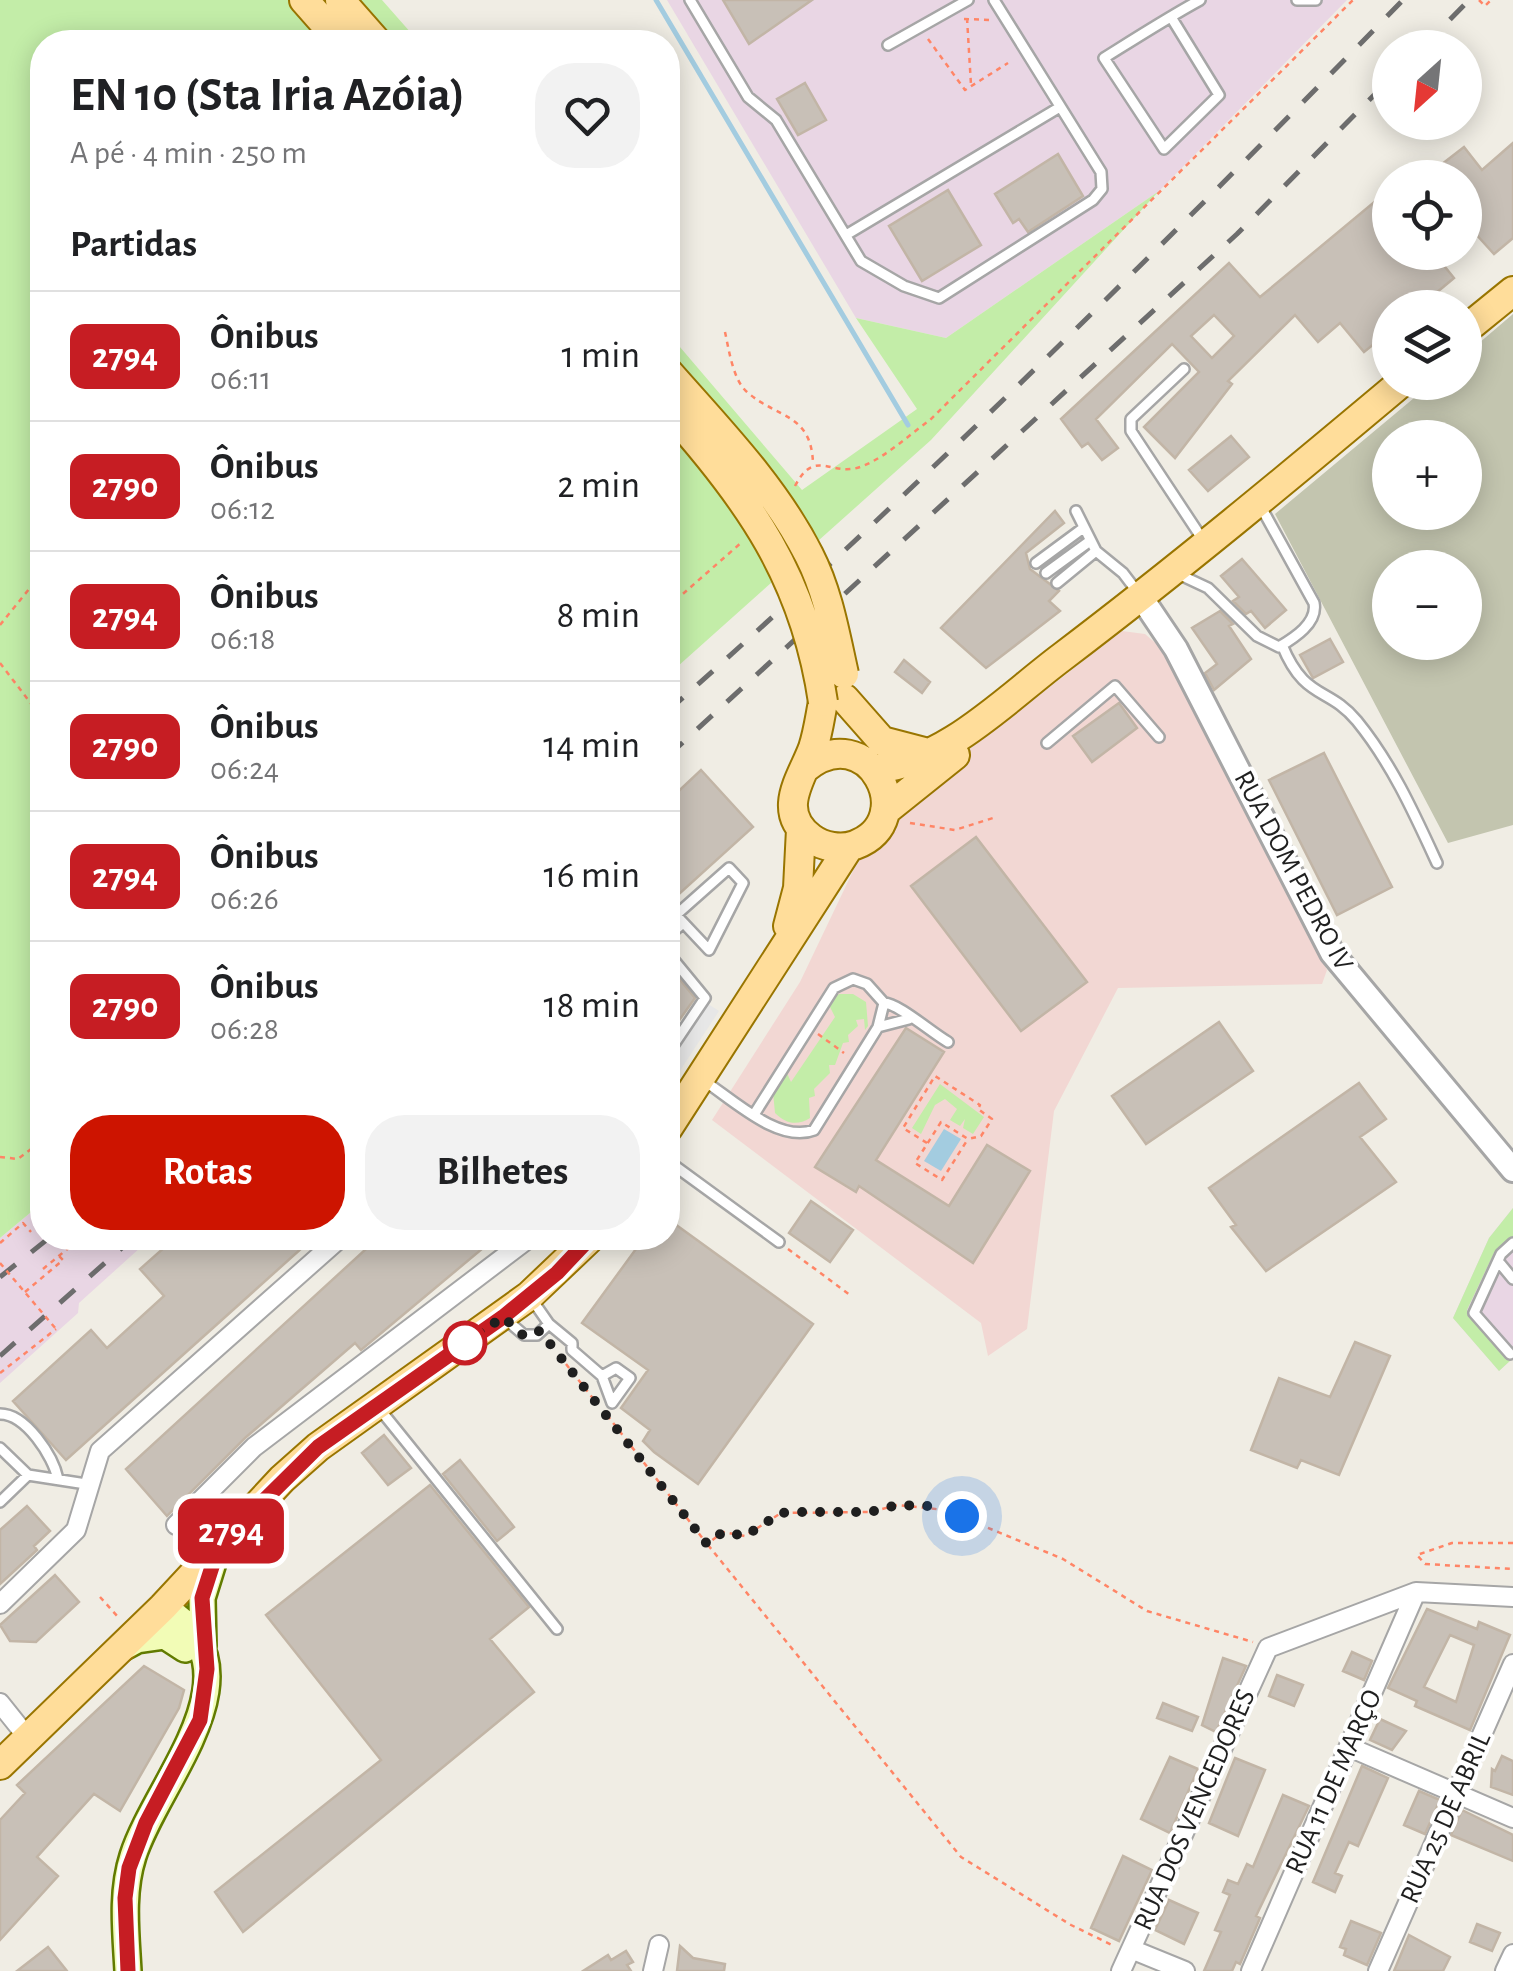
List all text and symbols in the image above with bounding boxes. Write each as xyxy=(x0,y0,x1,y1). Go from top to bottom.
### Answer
north arrow xyxy=(1372,30,1482,140)
map controls xyxy=(1372,30,1482,660)
button: heart xyxy=(535,63,640,168)
text: EN 10 (Sta Iria Azóia) xyxy=(70,72,465,120)
text: A pé · 4 min · 250 m xyxy=(70,137,307,169)
button: locate xyxy=(1372,160,1482,270)
text: Partidas xyxy=(70,226,197,264)
button: layers xyxy=(1372,290,1482,400)
text: Ônibus xyxy=(210,318,319,356)
text: 1 min xyxy=(561,337,640,375)
text: 2794 xyxy=(92,339,158,374)
text: 06:11 xyxy=(210,363,271,395)
button: + xyxy=(1372,420,1482,530)
text: Ônibus xyxy=(210,448,319,486)
text: 2 min xyxy=(557,467,640,505)
text: 2790 xyxy=(92,469,158,504)
text: 06:12 xyxy=(210,493,275,525)
button: − xyxy=(1372,550,1482,660)
text: Ônibus xyxy=(210,578,319,616)
text: 8 min xyxy=(557,597,640,635)
text: 2794 xyxy=(92,599,158,634)
text: 06:18 xyxy=(210,623,275,655)
text: Ônibus xyxy=(210,708,319,746)
text: 14 min xyxy=(543,727,640,765)
text: 2790 xyxy=(92,729,158,764)
text: 06:24 xyxy=(210,753,279,785)
street label: RUA DOM PEDRO IV xyxy=(1229,766,1358,976)
text: Ônibus xyxy=(210,838,319,876)
text: 16 min xyxy=(544,857,640,895)
text: 2794 xyxy=(92,859,158,894)
text: 06:26 xyxy=(210,883,279,915)
text: Ônibus xyxy=(210,968,319,1006)
text: 18 min xyxy=(543,987,640,1025)
text: 2790 xyxy=(92,989,158,1024)
text: 06:28 xyxy=(210,1013,279,1045)
button: Rotas xyxy=(70,1115,345,1230)
button: Bilhetes xyxy=(365,1115,640,1230)
unlabelled marker xyxy=(444,1322,486,1364)
your location xyxy=(937,1491,987,1541)
line badge: 2794 xyxy=(161,1498,301,1564)
text: 2794 xyxy=(198,1514,264,1549)
street label: RUA DOS VENCEDORES xyxy=(1129,1685,1261,1935)
street label: RUA 11 DE MARÇO xyxy=(1281,1686,1387,1878)
street label: RUA 25 DE ABRIL xyxy=(1396,1728,1496,1908)

